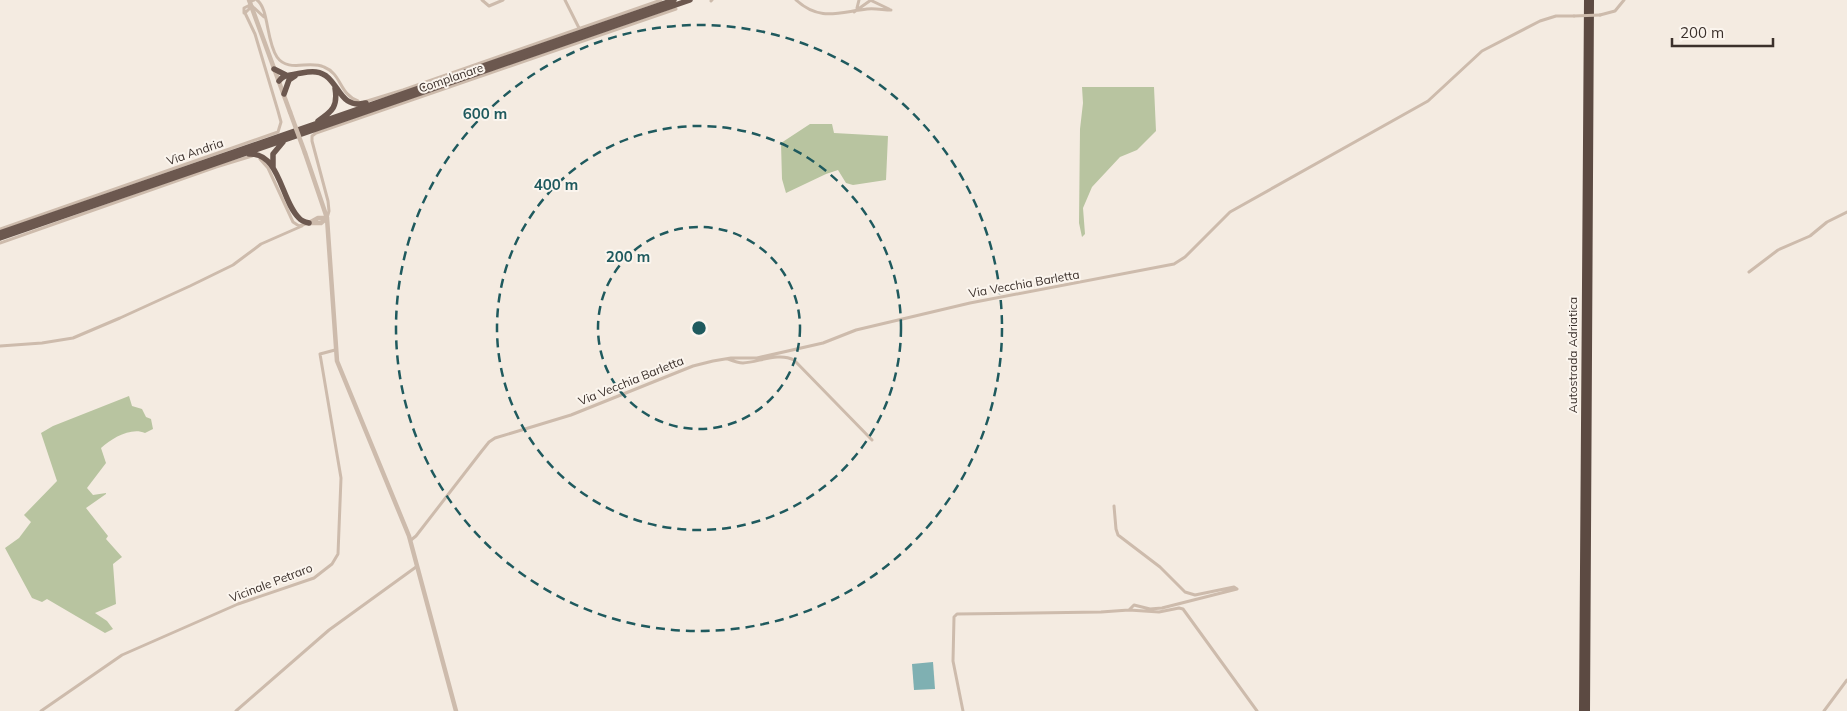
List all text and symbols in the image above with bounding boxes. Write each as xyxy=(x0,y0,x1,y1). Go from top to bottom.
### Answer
scale bar xyxy=(1672,15,1773,47)
text: 200 m xyxy=(1680,23,1724,42)
street label: Complanare xyxy=(416,59,485,96)
text: 600 m xyxy=(463,104,507,123)
street label: Via Andria xyxy=(164,135,225,168)
text: 400 m xyxy=(534,175,578,194)
text: 200 m xyxy=(606,247,650,266)
street label: Via Vecchia Barletta xyxy=(967,266,1081,301)
street label: Autostrada Adriatica xyxy=(1565,297,1580,413)
centre of rings xyxy=(690,319,708,337)
street label: Via Vecchia Barletta xyxy=(576,353,686,409)
street label: Vicinale Petraro xyxy=(227,560,315,605)

